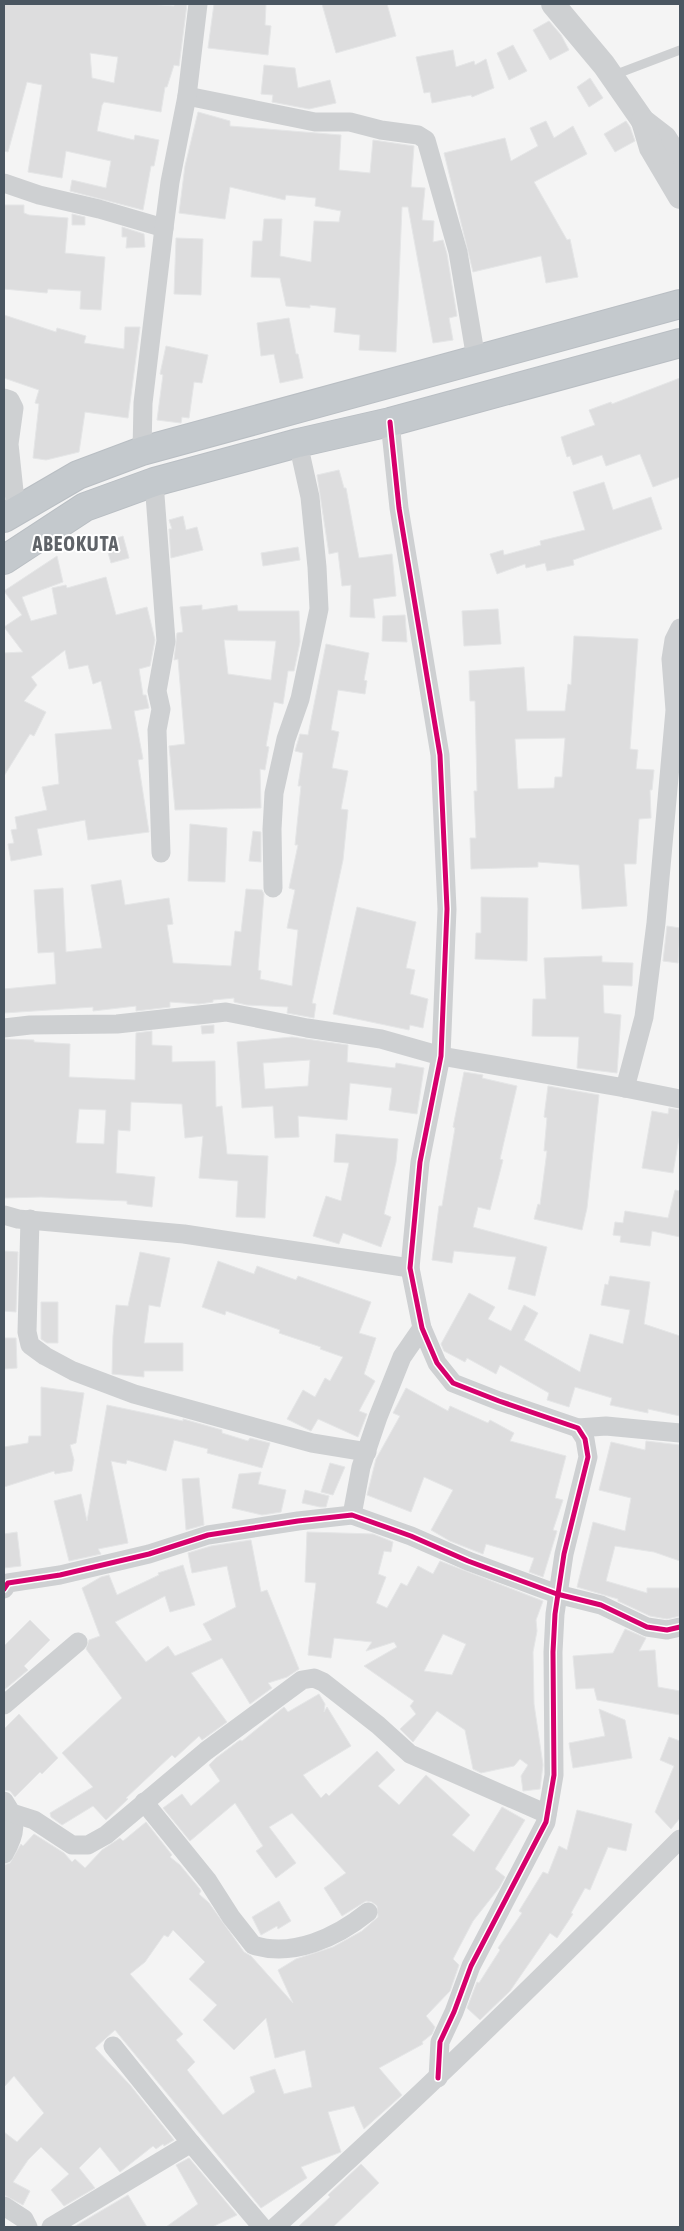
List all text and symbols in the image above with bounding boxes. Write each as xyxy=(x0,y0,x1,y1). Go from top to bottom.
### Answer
district label: ABEOKUTA xyxy=(32,532,119,555)

